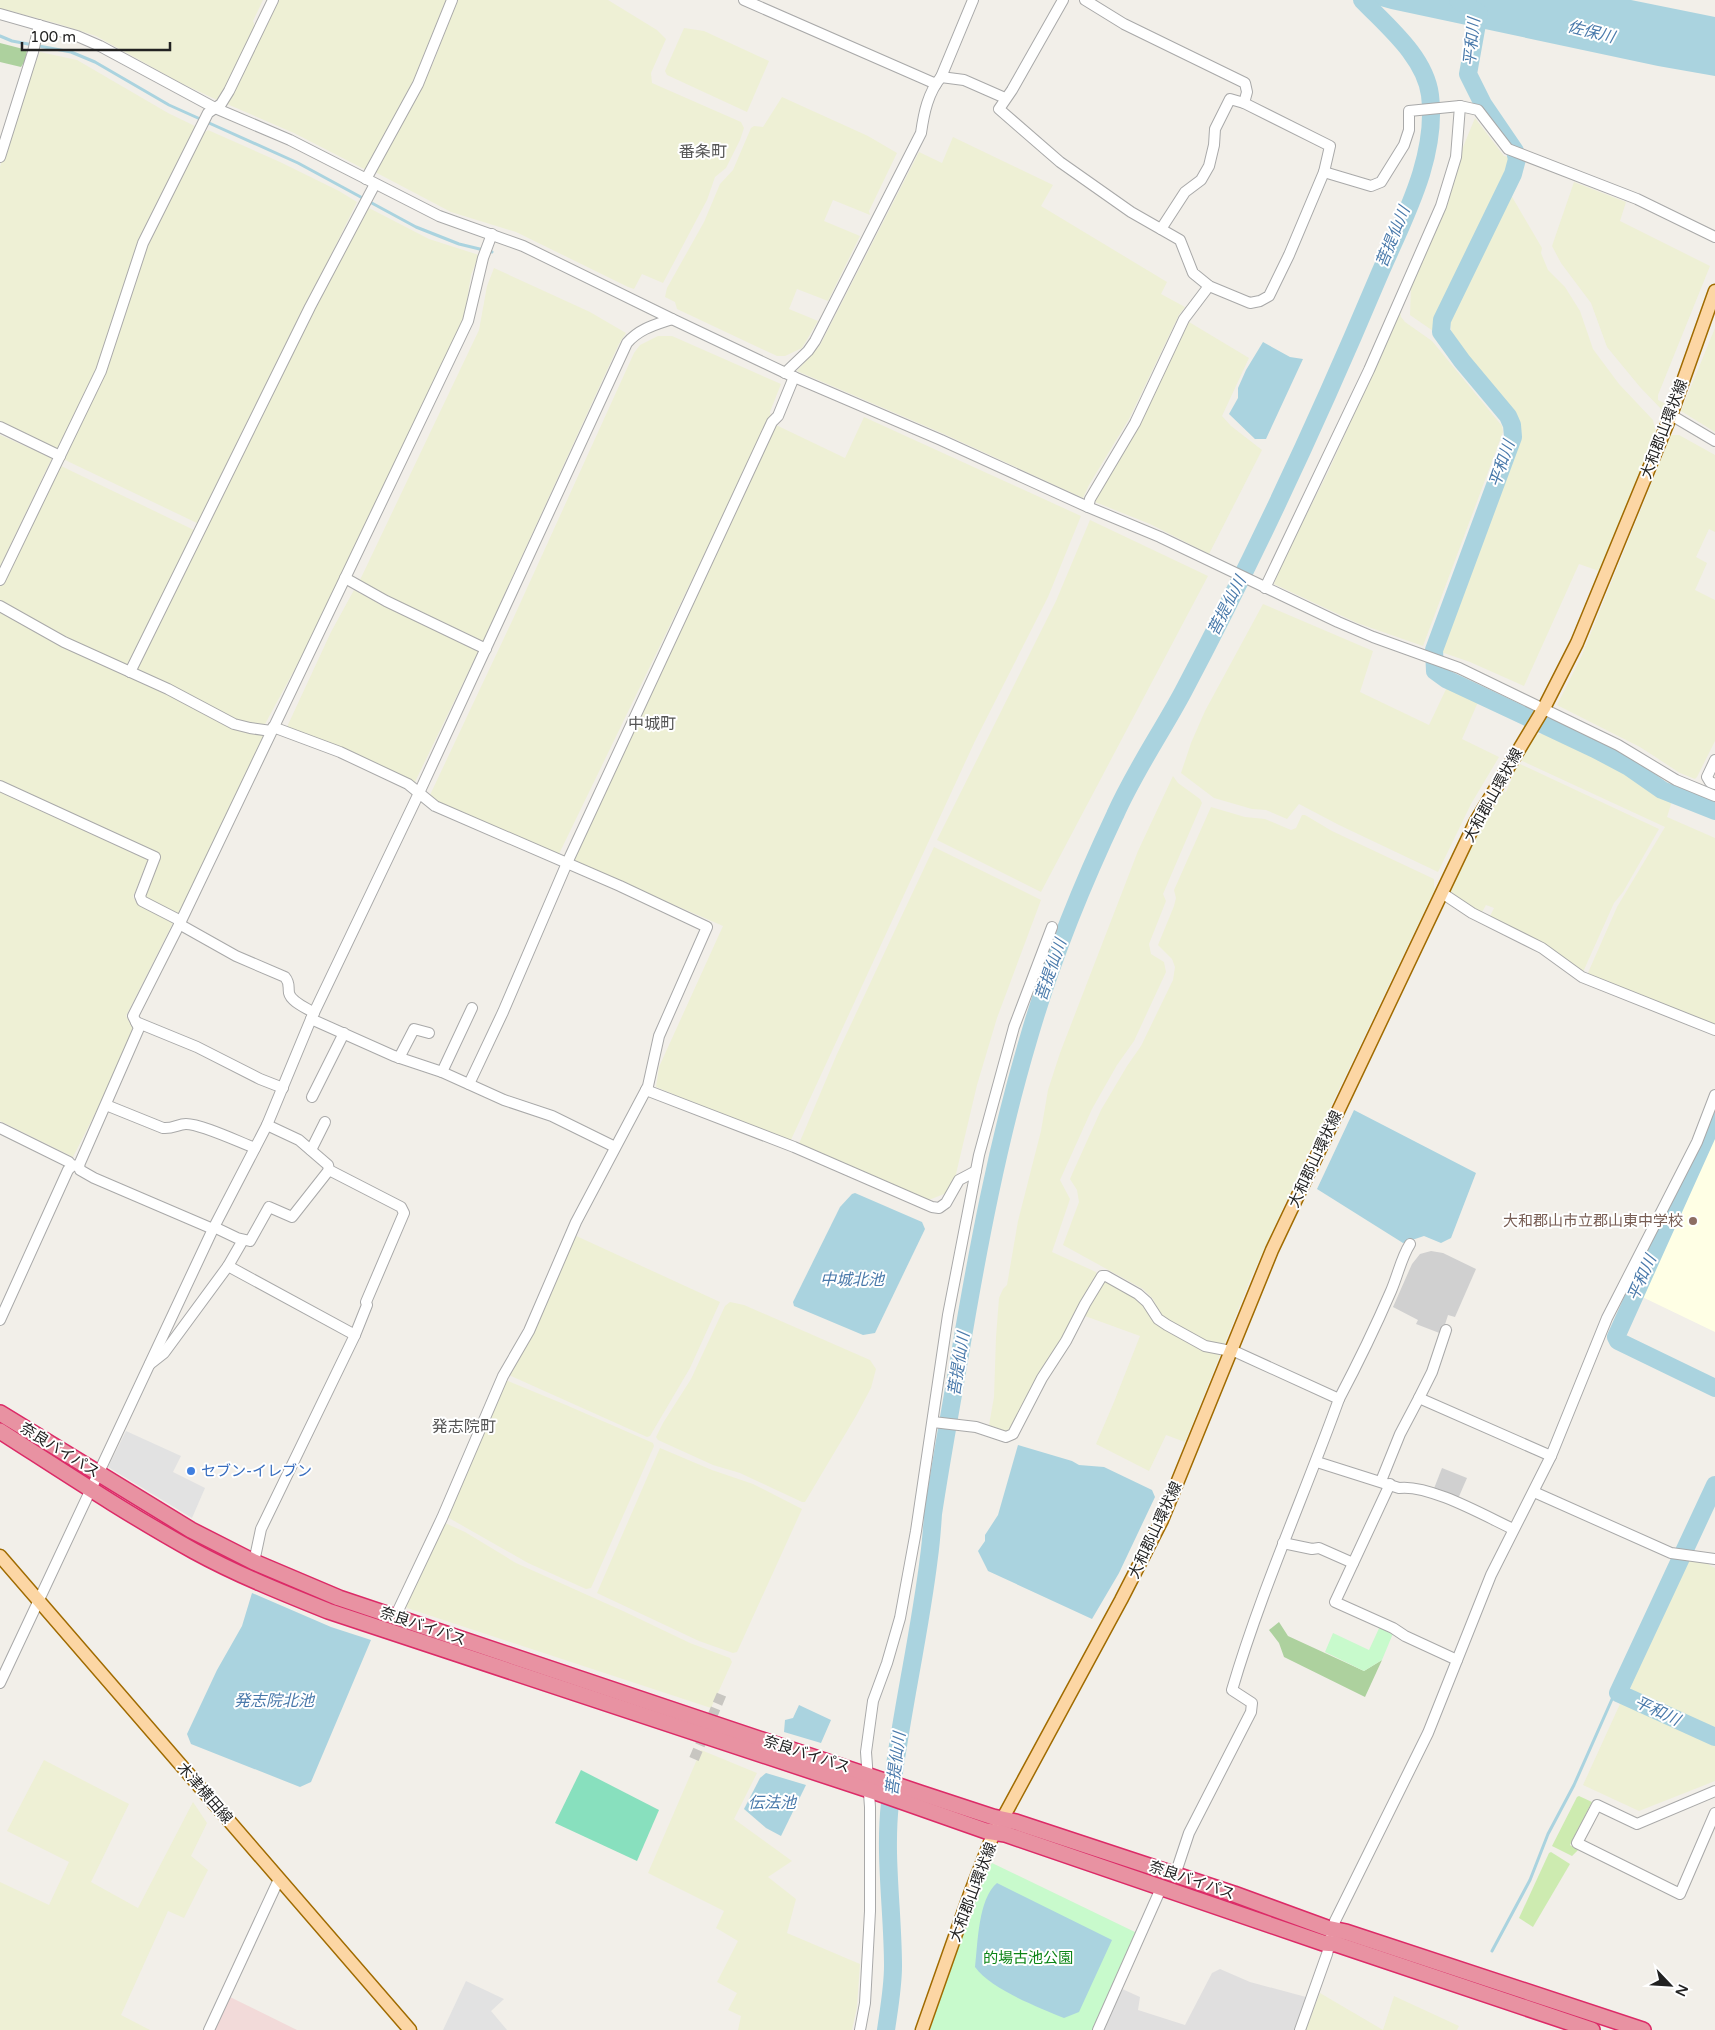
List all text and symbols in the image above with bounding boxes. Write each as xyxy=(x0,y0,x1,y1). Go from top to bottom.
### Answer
water label: 平和川 xyxy=(1460,15,1485,67)
water label: 佐保川 xyxy=(1565,16,1619,48)
scale bar xyxy=(22,20,170,52)
text: 100 m xyxy=(30,28,76,46)
district label: 番条町 xyxy=(679,142,727,162)
water label: 菩提仙川 xyxy=(1372,202,1415,270)
street label: 大和郡山環状線 xyxy=(1637,377,1691,481)
water label: 平和川 xyxy=(1485,436,1520,490)
water label: 菩提仙川 xyxy=(1204,571,1251,639)
district label: 中城町 xyxy=(628,714,676,734)
street label: 大和郡山環状線 xyxy=(1460,745,1526,845)
water label: 菩提仙川 xyxy=(1031,935,1072,1004)
street label: 大和郡山環状線 xyxy=(1285,1108,1345,1210)
place label: 大和郡山市立郡山東中学校 xyxy=(1503,1212,1683,1230)
marker: 大和郡山市立郡山東中学校 xyxy=(1687,1215,1699,1227)
water label: 平和川 xyxy=(1623,1250,1662,1304)
water label: 中城北池 xyxy=(820,1270,886,1290)
water label: 菩提仙川 xyxy=(944,1329,974,1397)
district label: 発志院町 xyxy=(432,1417,496,1437)
street label: 奈良バイパス xyxy=(17,1419,103,1481)
place label: セブン-イレブン xyxy=(201,1462,312,1480)
marker: セブン-イレブン xyxy=(185,1465,197,1477)
street label: 大和郡山環状線 xyxy=(1125,1479,1185,1581)
street label: 奈良バイパス xyxy=(378,1603,468,1649)
water label: 発志院北池 xyxy=(234,1691,316,1711)
water label: 平和川 xyxy=(1631,1692,1685,1731)
water label: 菩提仙川 xyxy=(882,1729,910,1797)
street label: 奈良バイパス xyxy=(762,1732,852,1776)
street label: 木津横田線 xyxy=(174,1759,236,1827)
water label: 伝法池 xyxy=(748,1793,798,1813)
street label: 大和郡山環状線 xyxy=(946,1840,1000,1944)
street label: 奈良バイパス xyxy=(1147,1857,1237,1903)
park label: 的場古池公園 xyxy=(983,1949,1073,1967)
north arrow xyxy=(1645,1960,1695,2010)
text: N xyxy=(1671,1982,1691,1999)

